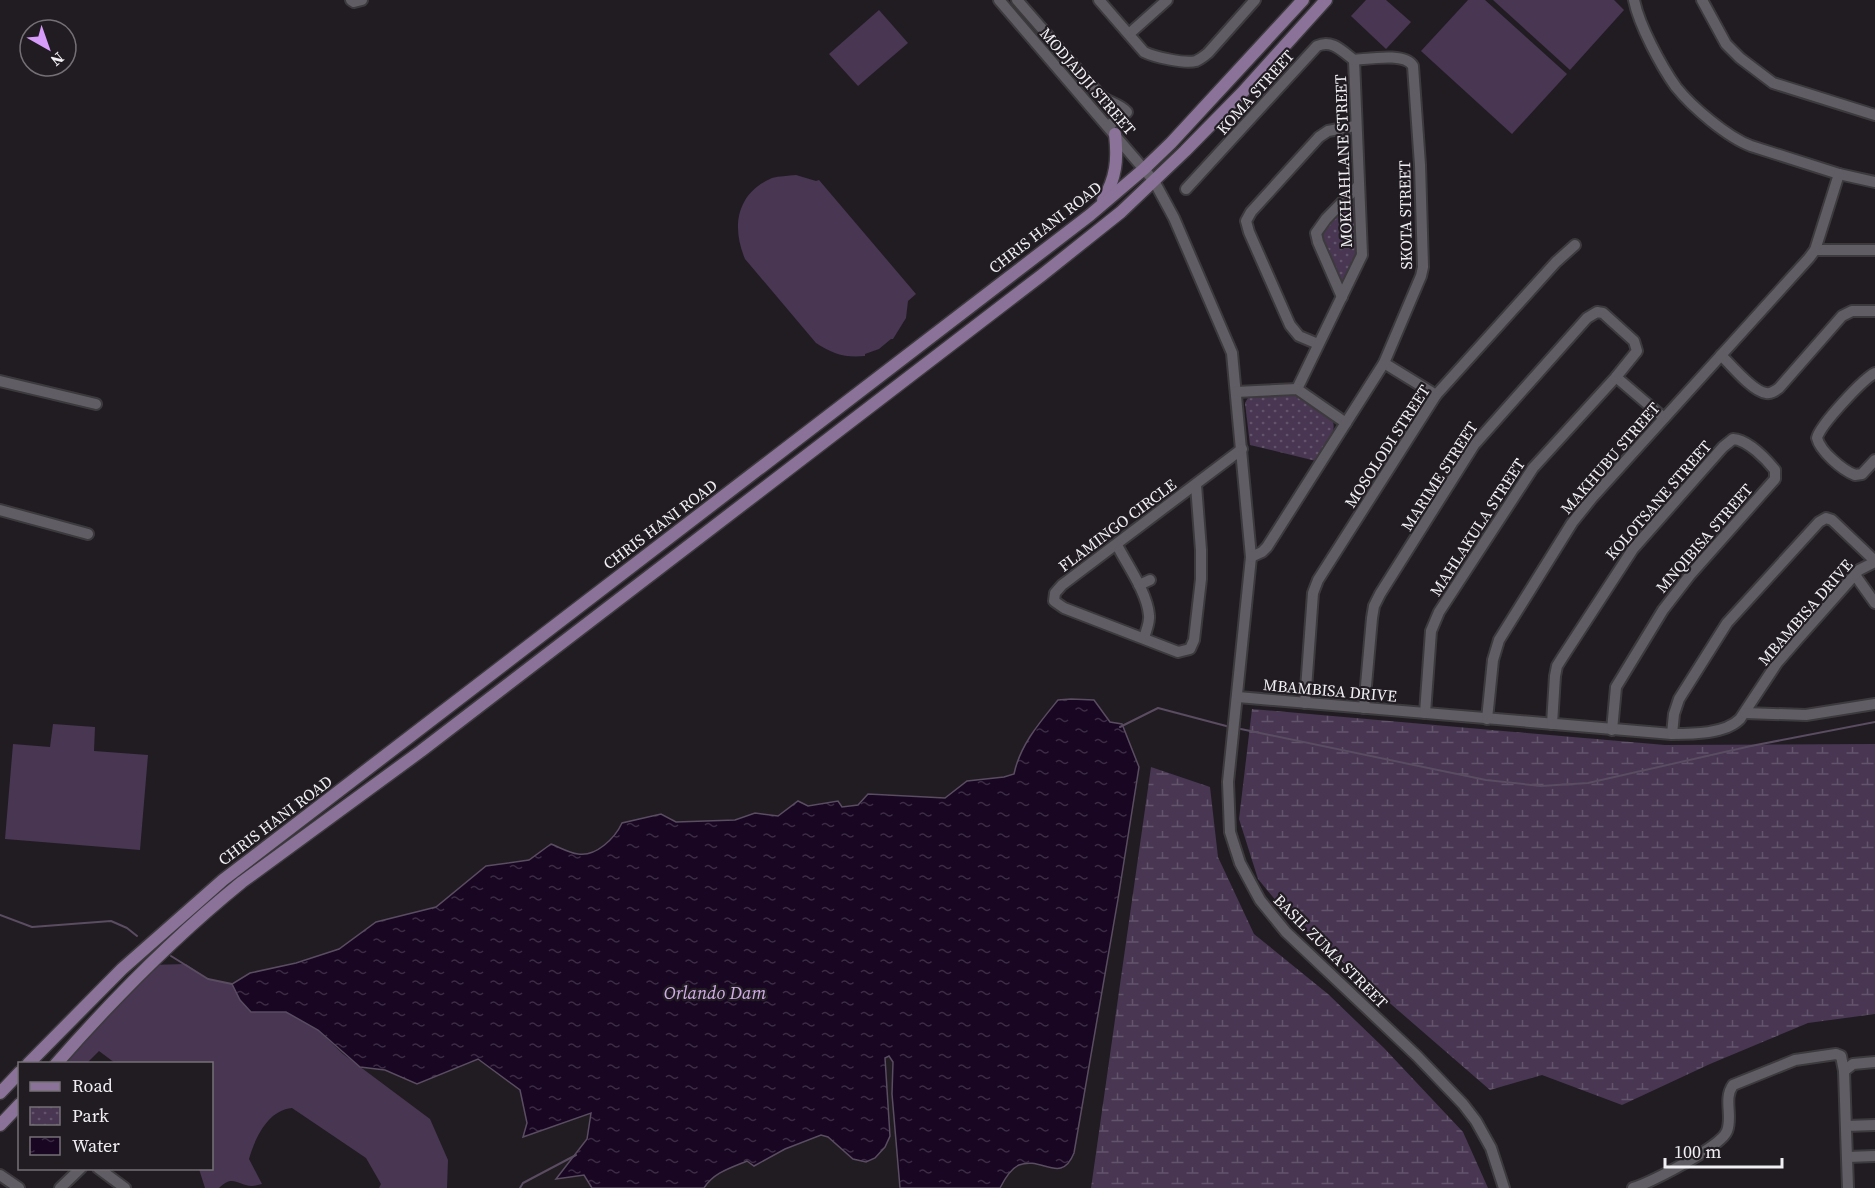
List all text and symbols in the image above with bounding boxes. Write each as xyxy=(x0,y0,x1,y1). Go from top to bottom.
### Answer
north arrow xyxy=(18,18,78,78)
street label: MODJADJI STREET xyxy=(1035,23,1141,140)
street label: KOMA STREET xyxy=(1211,45,1299,139)
text: N xyxy=(46,47,69,72)
street label: MOKHAHLANE STREET xyxy=(1329,74,1357,248)
street label: SKOTA STREET xyxy=(1393,160,1417,270)
street label: CHRIS HANI ROAD xyxy=(984,176,1106,278)
street label: MOSOLODI STREET xyxy=(1339,380,1435,512)
street label: MAKHUBU STREET xyxy=(1555,397,1665,519)
street label: MARIME STREET xyxy=(1395,417,1483,535)
street label: KOLOTSANE STREET xyxy=(1600,435,1716,564)
street label: MAHLAKULA STREET xyxy=(1424,454,1530,600)
street label: FLAMINGO CIRCLE xyxy=(1054,473,1181,577)
street label: CHRIS HANI ROAD xyxy=(598,474,722,574)
street label: MNQIBISA STREET xyxy=(1651,479,1758,597)
street label: MBAMBISA DRIVE xyxy=(1753,554,1858,670)
street label: MBAMBISA DRIVE xyxy=(1262,673,1398,707)
street label: CHRIS HANI ROAD xyxy=(213,770,337,870)
street label: BASIL ZUMA STREET xyxy=(1269,889,1393,1013)
water label: Orlando Dam xyxy=(664,980,766,1005)
legend xyxy=(18,1062,213,1170)
text: Road xyxy=(72,1073,113,1098)
text: Park xyxy=(72,1103,109,1128)
scale bar xyxy=(1665,1131,1782,1169)
text: Water xyxy=(72,1133,120,1158)
text: 100 m xyxy=(1674,1139,1721,1164)

